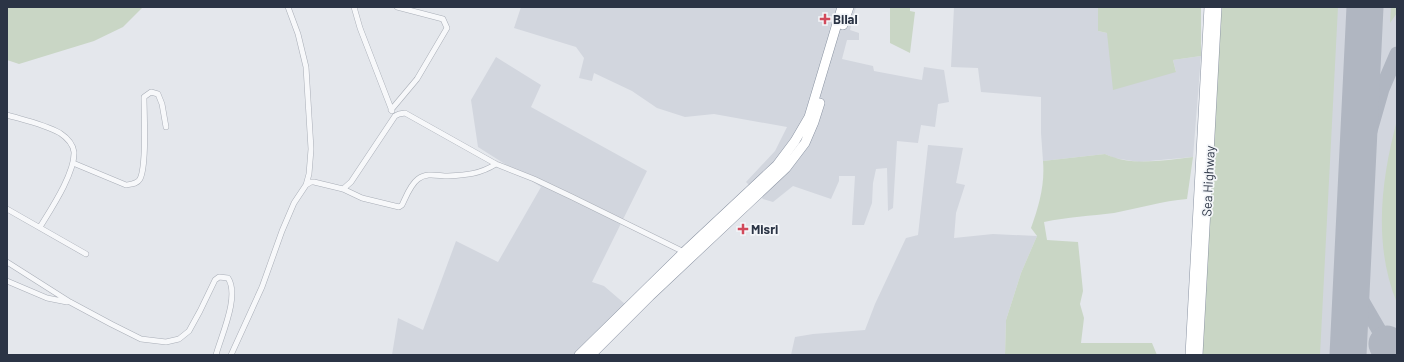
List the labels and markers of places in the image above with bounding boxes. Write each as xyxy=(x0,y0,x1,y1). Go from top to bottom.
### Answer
place label: Bilal xyxy=(833,11,858,27)
marker: Bilal xyxy=(820,14,830,24)
place label: Misri xyxy=(751,221,778,237)
marker: Misri xyxy=(738,224,748,234)

